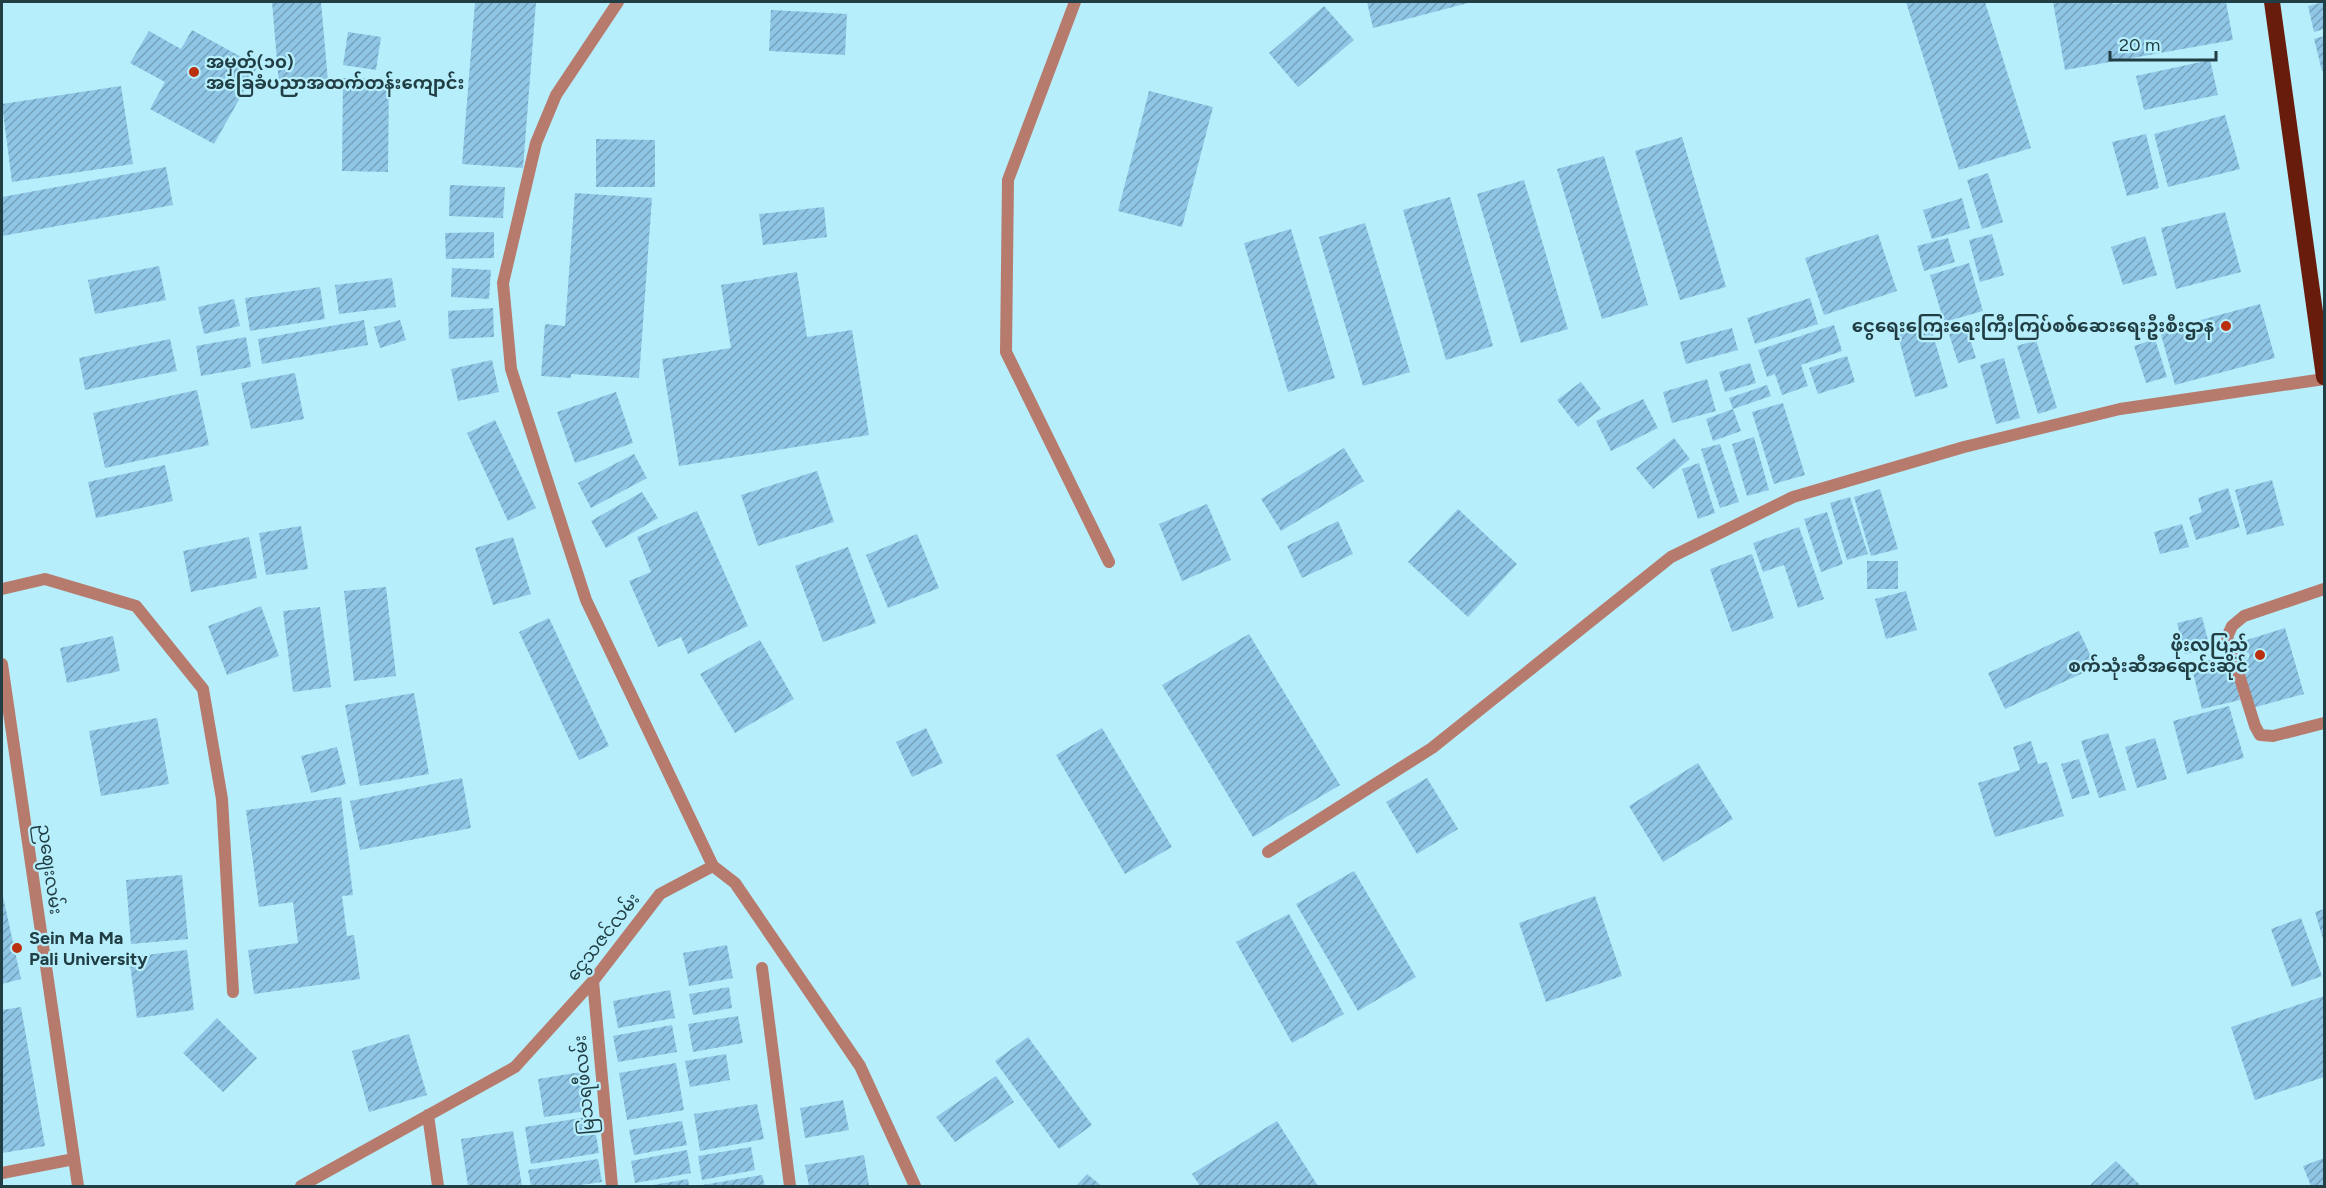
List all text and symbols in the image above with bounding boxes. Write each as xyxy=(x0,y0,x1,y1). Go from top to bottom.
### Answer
scale bar xyxy=(2110,24,2216,62)
text: 20 m xyxy=(2119,34,2160,56)
place label: အမှတ်(၁၀) အခြေခံပညာအထက်တန်းကျောင်း xyxy=(206,50,464,98)
marker: အမှတ်(၁၀) အခြေခံပညာအထက်တန်းကျောင်း xyxy=(187,65,201,79)
place label: ငွေရေးကြေးရေးကြီးကြပ်စစ်ဆေးရေးဦးစီးဌာန xyxy=(1852,314,2214,340)
marker: ငွေရေးကြေးရေးကြီးကြပ်စစ်ဆေးရေးဦးစီးဌာန xyxy=(2219,319,2233,333)
place label: ဖိုးလပြည့် စက်သုံးဆီအရောင်းဆိုင် xyxy=(2068,633,2248,680)
marker: ဖိုးလပြည့် စက်သုံးဆီအရောင်းဆိုင် xyxy=(2253,648,2267,662)
street label: ညဈေးလမ်း xyxy=(29,822,69,916)
street label: ငွေသဇင်လမ်း xyxy=(560,887,647,988)
place label: Sein Ma Ma Pali University xyxy=(29,927,148,970)
marker: Sein Ma Ma Pali University xyxy=(10,941,24,955)
street label: မြသရဖီလမ်း xyxy=(566,1034,603,1136)

